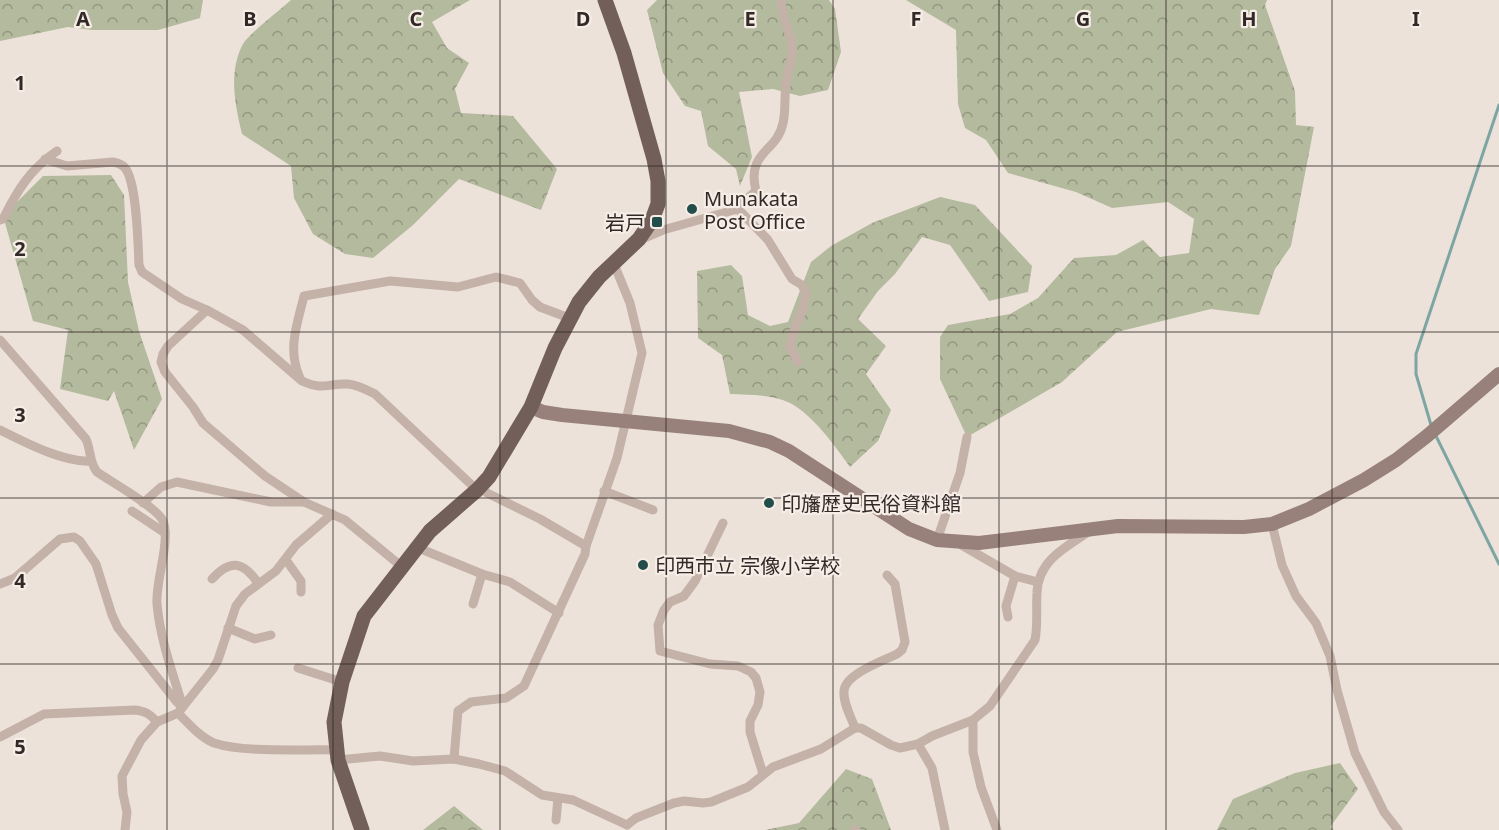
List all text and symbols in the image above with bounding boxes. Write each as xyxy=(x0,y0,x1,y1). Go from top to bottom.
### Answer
text: A xyxy=(76,5,90,32)
text: B xyxy=(243,5,257,32)
text: C xyxy=(410,5,423,32)
text: D xyxy=(576,5,590,32)
text: E xyxy=(744,5,756,32)
text: F xyxy=(911,5,921,32)
text: G xyxy=(1076,5,1090,32)
text: H xyxy=(1241,5,1257,32)
text: I xyxy=(1412,5,1420,32)
text: 1 xyxy=(14,69,26,96)
place label: Munakata Post Office xyxy=(704,185,806,235)
marker: Munakata Post Office xyxy=(685,202,699,216)
place label: 岩戸 xyxy=(605,209,645,236)
marker: 岩戸 xyxy=(650,215,664,229)
text: 2 xyxy=(14,235,26,262)
text: 3 xyxy=(14,401,26,428)
place label: 印旛歴史民俗資料館 xyxy=(781,490,961,517)
marker: 印旛歴史民俗資料館 xyxy=(762,496,776,510)
place label: 印西市立 宗像小学校 xyxy=(655,552,840,579)
marker: 印西市立 宗像小学校 xyxy=(636,558,650,572)
text: 4 xyxy=(14,567,26,594)
text: 5 xyxy=(14,733,26,760)

